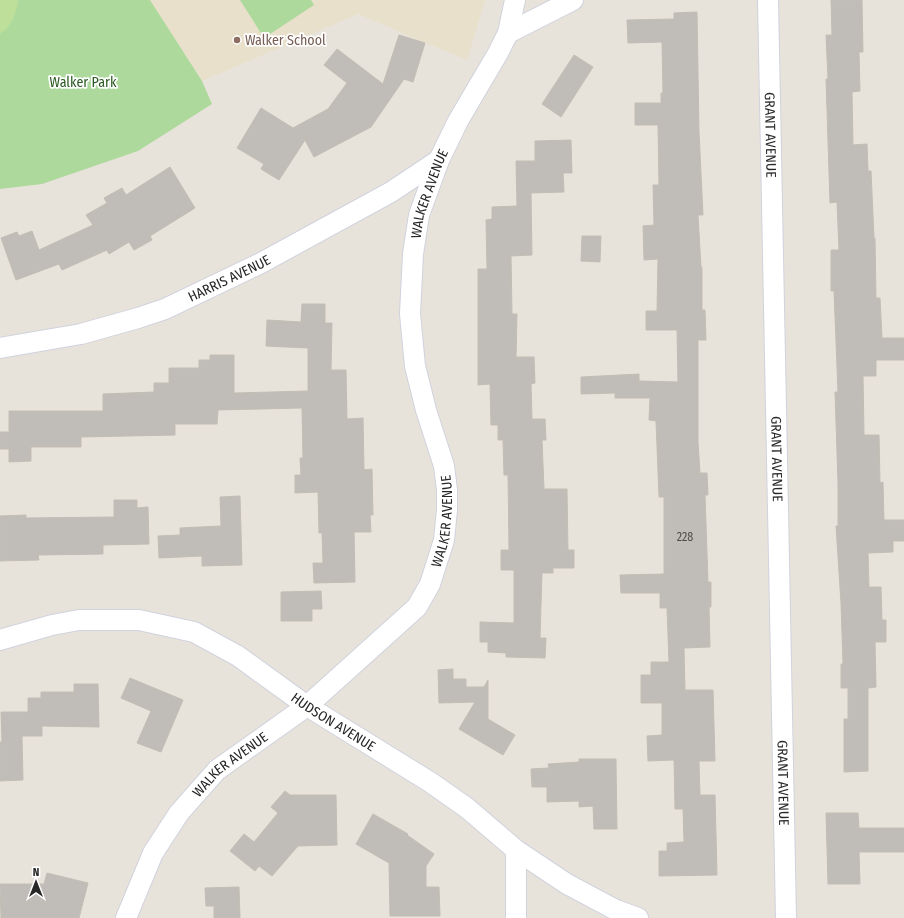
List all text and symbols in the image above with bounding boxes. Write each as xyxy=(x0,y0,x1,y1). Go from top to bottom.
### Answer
place label: Walker School xyxy=(245,32,326,49)
marker: Walker School xyxy=(232,35,242,45)
park label: Walker Park xyxy=(50,74,117,91)
street label: GRANT AVENUE xyxy=(761,92,780,178)
street label: WALKER AVENUE xyxy=(407,146,452,239)
street label: HARRIS AVENUE xyxy=(185,251,274,305)
street label: GRANT AVENUE xyxy=(768,416,786,502)
street label: WALKER AVENUE xyxy=(427,474,456,569)
house number: 228 xyxy=(677,530,693,544)
street label: HUDSON AVENUE xyxy=(288,689,379,755)
street label: WALKER AVENUE xyxy=(189,728,271,800)
street label: GRANT AVENUE xyxy=(774,740,793,826)
north arrow xyxy=(16,862,56,902)
text: N xyxy=(33,866,39,879)

